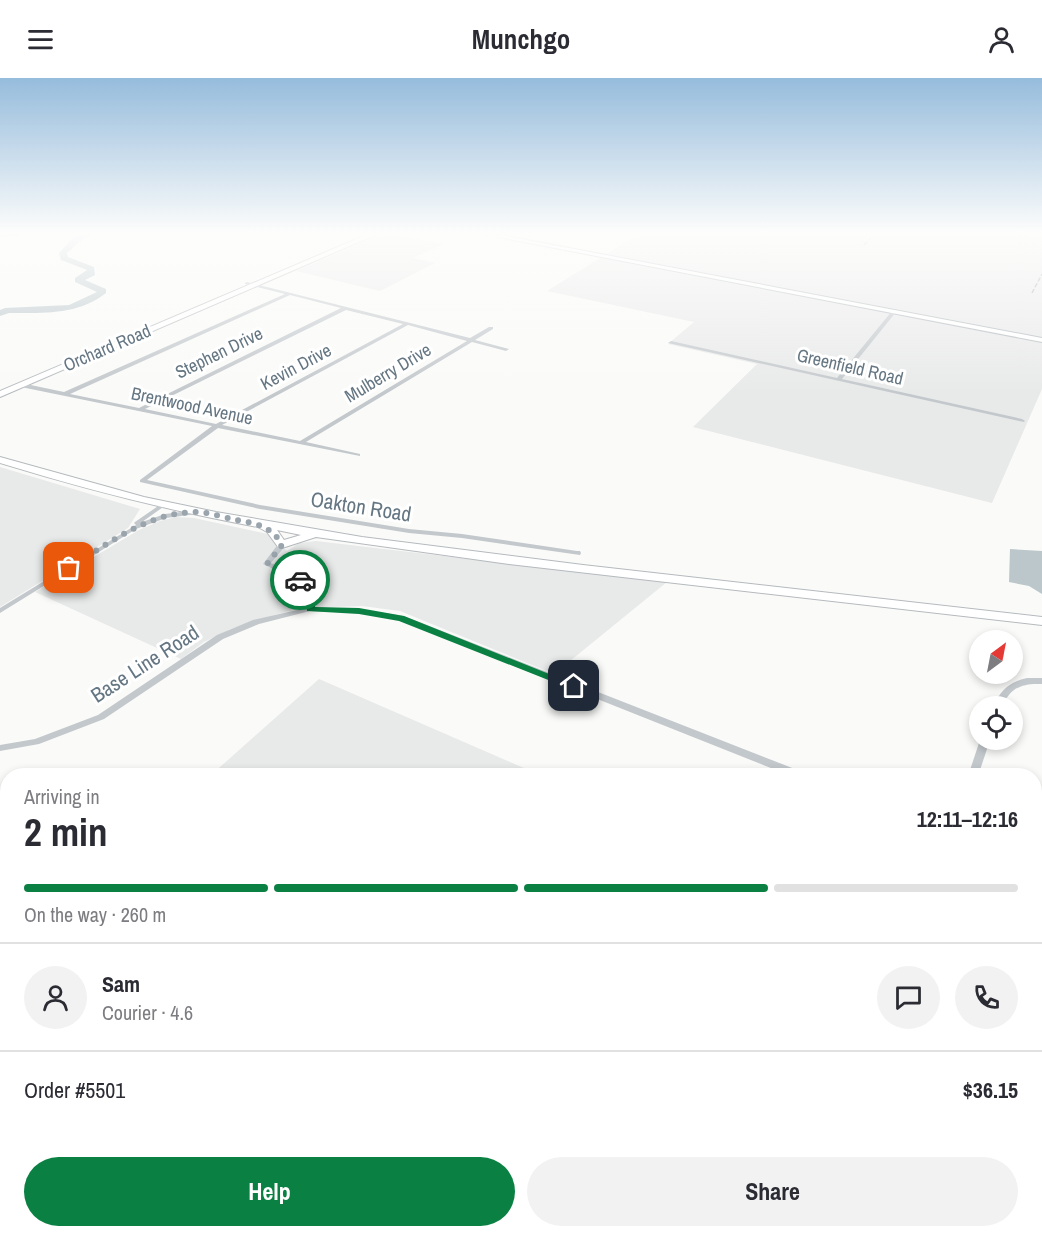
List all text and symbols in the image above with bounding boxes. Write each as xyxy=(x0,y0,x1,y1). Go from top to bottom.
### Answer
text: Munchgo xyxy=(472,21,570,57)
icon: menu xyxy=(24,23,57,56)
icon: person xyxy=(985,23,1018,56)
street label: Orchard Road xyxy=(59,318,154,377)
street label: Stephen Drive xyxy=(171,321,267,384)
street label: Kevin Drive xyxy=(256,337,336,396)
street label: Mulberry Drive xyxy=(340,337,436,408)
street label: Greenfield Road xyxy=(795,342,906,391)
street label: Brentwood Avenue xyxy=(129,380,255,431)
street label: Oakton Road xyxy=(309,484,413,529)
pin xyxy=(43,542,94,593)
courier xyxy=(270,550,330,610)
icon: bag xyxy=(52,551,85,584)
icon: car xyxy=(284,564,317,597)
street label: Base Line Road xyxy=(85,618,204,709)
north arrow xyxy=(969,630,1023,684)
map controls xyxy=(969,630,1023,750)
pin xyxy=(548,660,599,711)
icon: home xyxy=(557,669,590,702)
button: locate xyxy=(969,696,1023,750)
text: Arriving in xyxy=(24,783,100,810)
text: 12:11–12:16 xyxy=(917,804,1018,834)
text: 2 min xyxy=(24,806,108,858)
text: On the way · 260 m xyxy=(24,901,166,928)
button: person xyxy=(24,966,87,1029)
button: chat xyxy=(877,966,940,1029)
button: phone xyxy=(955,966,1018,1029)
text: Sam xyxy=(102,969,140,999)
text: Courier · 4.6 xyxy=(102,999,193,1026)
text: Order #5501 xyxy=(24,1075,125,1105)
text: $36.15 xyxy=(963,1075,1018,1105)
button: Help xyxy=(24,1157,515,1226)
button: Share xyxy=(527,1157,1018,1226)

